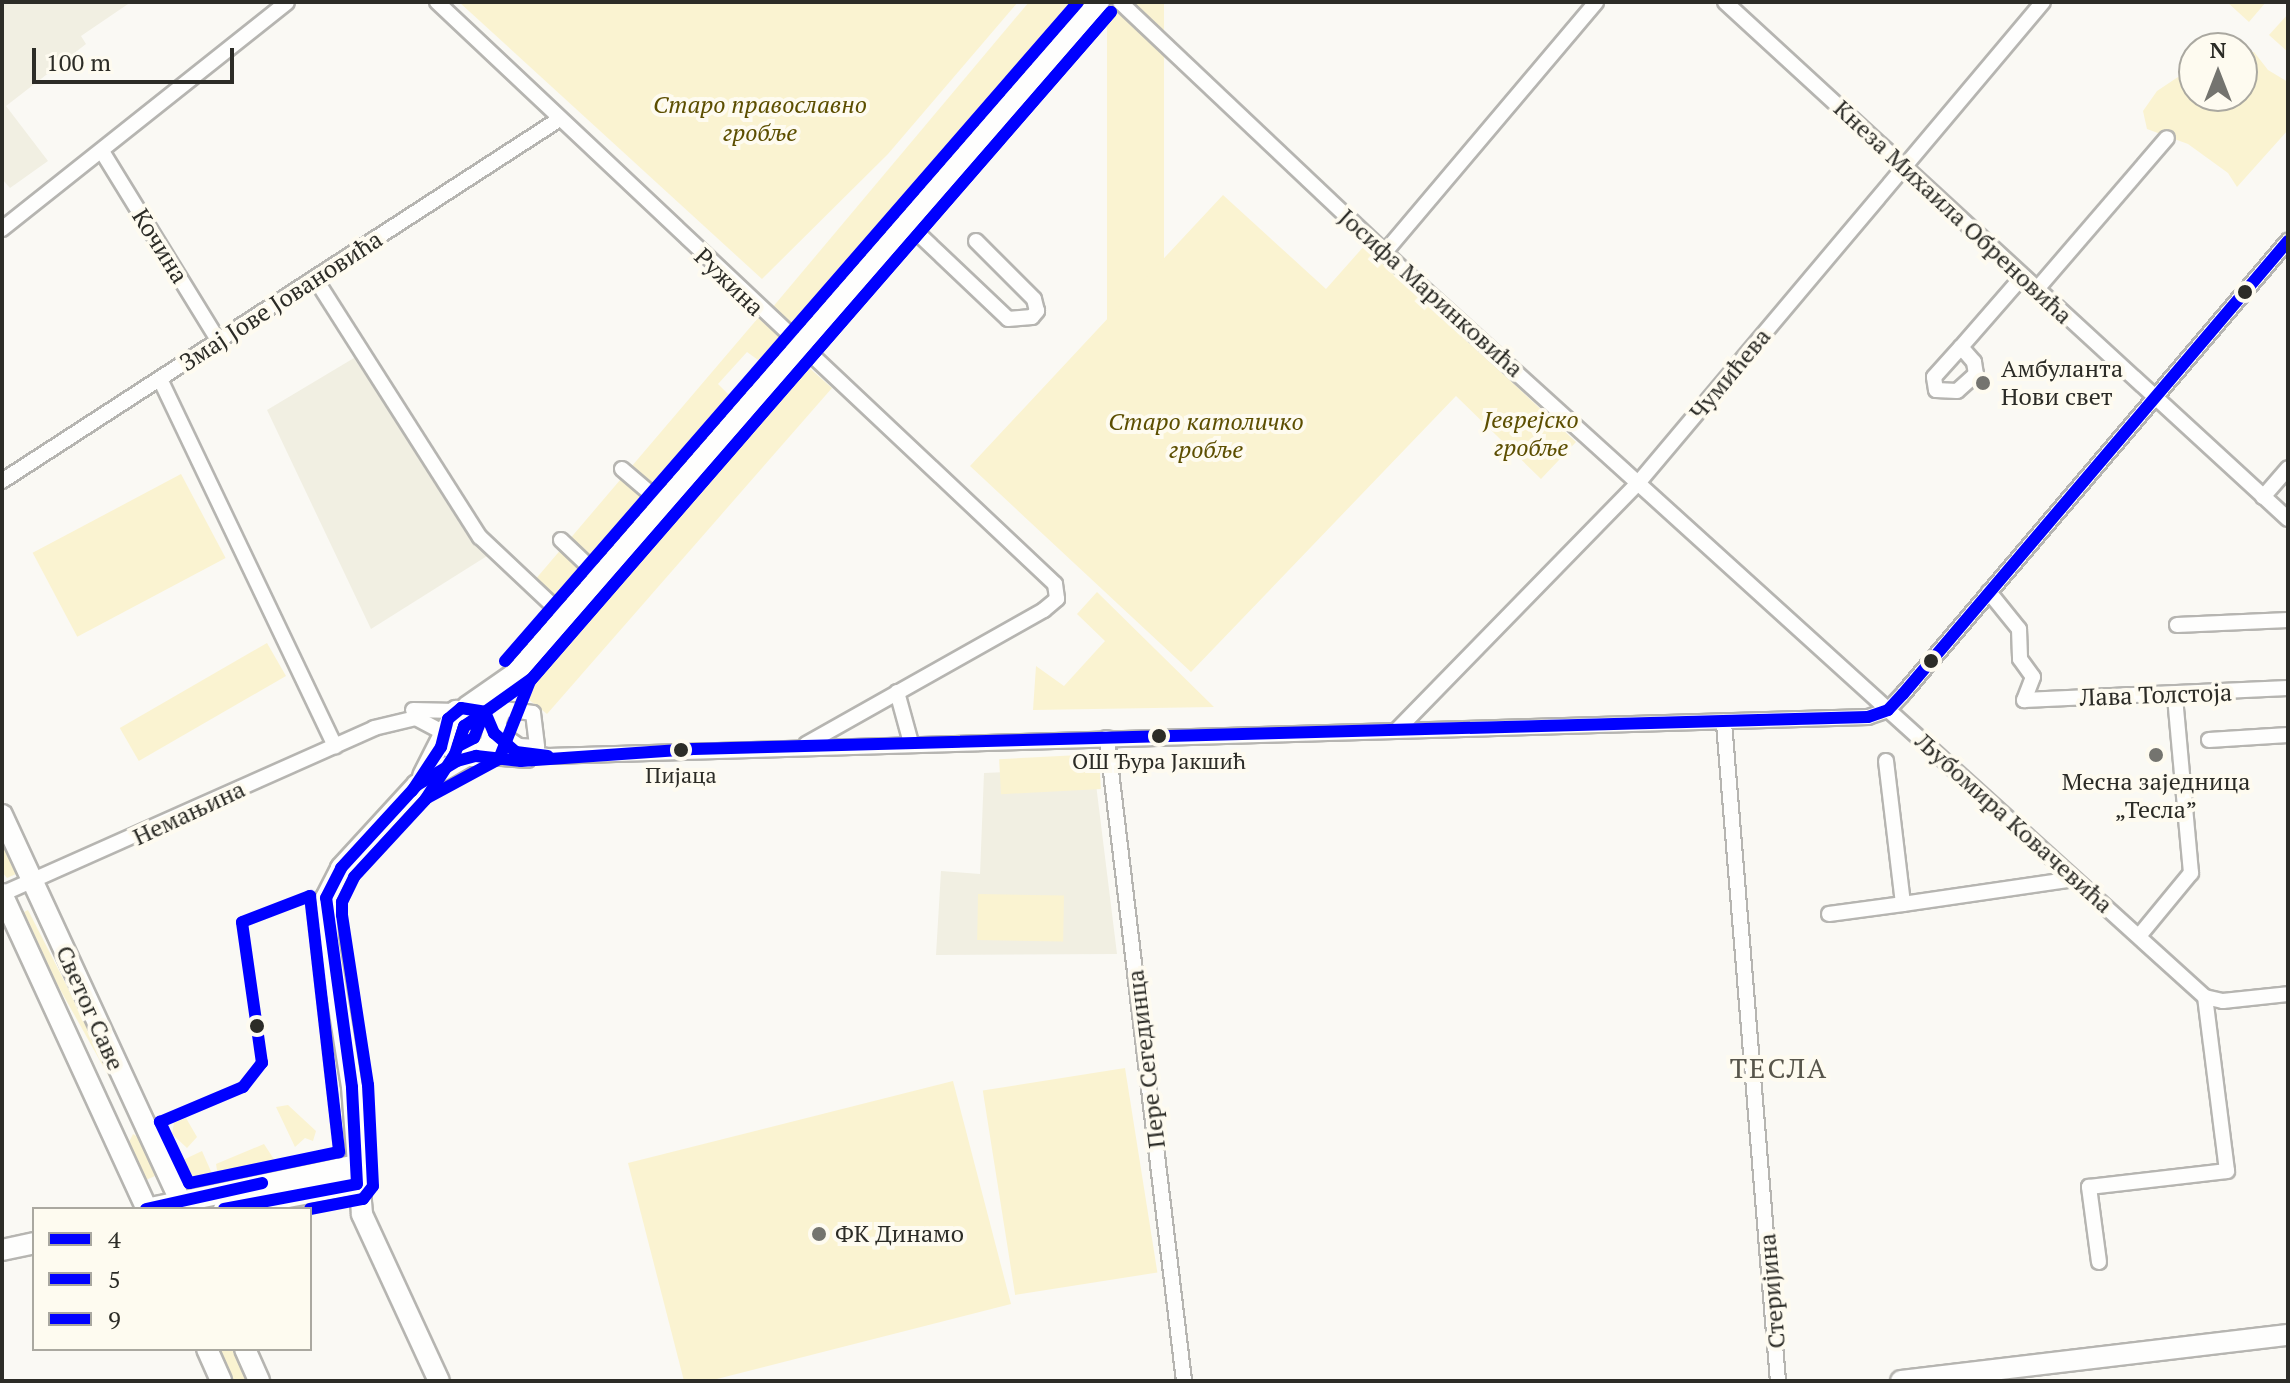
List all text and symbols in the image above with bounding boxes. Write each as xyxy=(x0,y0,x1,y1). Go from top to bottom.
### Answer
scale bar xyxy=(36,32,238,82)
north arrow xyxy=(2178,32,2258,112)
text: N xyxy=(2210,35,2226,64)
text: 100 m xyxy=(46,46,111,78)
park label: Старо православно гробље xyxy=(653,91,867,147)
street label: Кнеза Михаила Обреновића xyxy=(1828,94,2078,330)
street label: Кочина xyxy=(126,203,194,289)
street label: Јосифа Маринковића xyxy=(1333,203,1529,383)
street label: Змај Јове Јовановића xyxy=(174,225,388,377)
street label: Ружина xyxy=(688,242,770,322)
unlabelled marker xyxy=(2237,284,2253,300)
street label: Чумићева xyxy=(1683,322,1777,426)
place label: Амбуланта Нови свет xyxy=(2001,355,2123,411)
marker: Амбуланта Нови свет xyxy=(1972,372,1994,394)
park label: Јеврејско гробље xyxy=(1483,406,1579,462)
park label: Старо католичко гробље xyxy=(1108,408,1304,464)
unlabelled marker xyxy=(1923,653,1939,669)
street label: Лава Толстоја xyxy=(2079,678,2233,712)
street label: Љубомира Ковачевића xyxy=(1909,727,2119,919)
marker: ОШ Ђура Јакшић xyxy=(1151,728,1167,744)
marker: Пијаца xyxy=(673,742,689,758)
marker: Месна заједница „Тесла” xyxy=(2147,746,2165,764)
place label: ОШ Ђура Јакшић xyxy=(1072,748,1246,774)
place label: Пијаца xyxy=(645,762,717,788)
place label: Месна заједница „Тесла” xyxy=(2062,768,2250,824)
street label: Немањина xyxy=(128,775,250,851)
street label: Светог Саве xyxy=(50,941,130,1075)
street label: Пере Сегединца xyxy=(1121,968,1171,1150)
unlabelled marker xyxy=(249,1018,265,1034)
district label: ТЕСЛА xyxy=(1730,1051,1828,1085)
legend xyxy=(32,1207,312,1351)
place label: ФК Динамо xyxy=(835,1220,964,1248)
text: 4 xyxy=(108,1223,121,1255)
marker: ФК Динамо xyxy=(810,1225,828,1243)
street label: Стеријина xyxy=(1753,1232,1791,1350)
text: 5 xyxy=(108,1263,121,1295)
text: 9 xyxy=(108,1303,121,1335)

